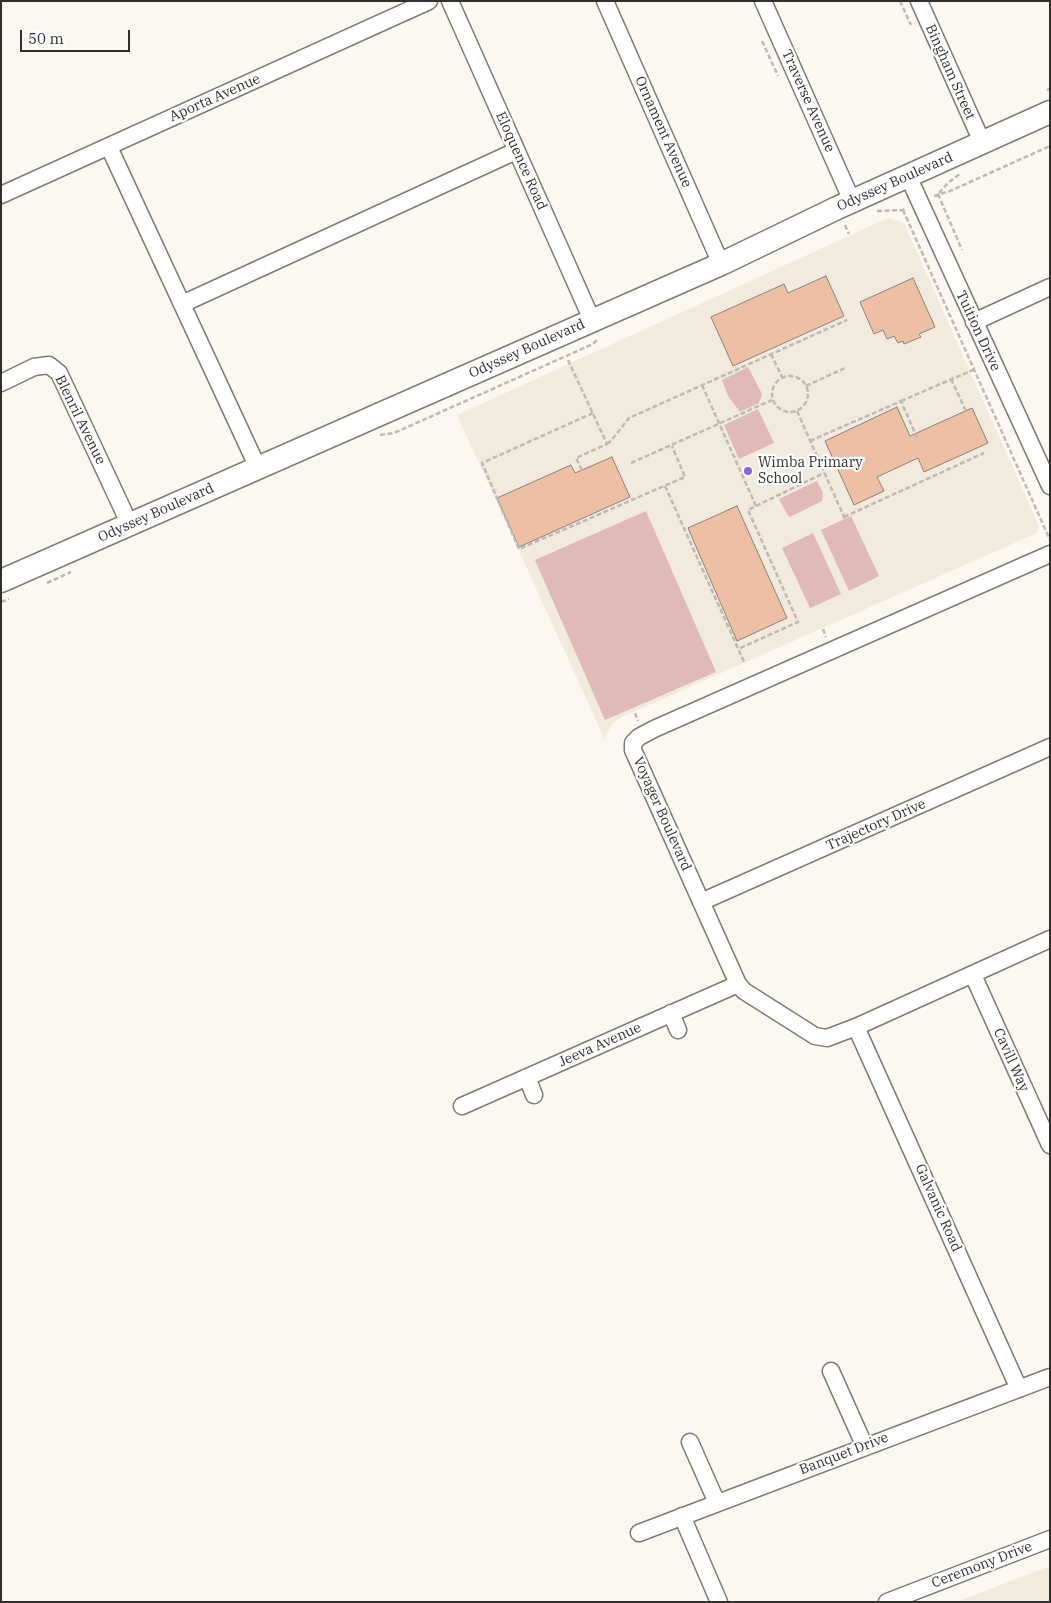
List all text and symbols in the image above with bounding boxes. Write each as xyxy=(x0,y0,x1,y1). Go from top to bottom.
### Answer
scale bar xyxy=(22,20,132,52)
street label: Bingham Street xyxy=(921,22,979,122)
text: 50 m xyxy=(28,29,64,48)
street label: Traverse Avenue xyxy=(778,47,838,155)
street label: Aporta Avenue xyxy=(167,71,263,125)
street label: Ornament Avenue xyxy=(631,74,695,190)
street label: Eloquence Road xyxy=(492,109,550,213)
street label: Odyssey Boulevard xyxy=(835,149,955,215)
street label: Tuition Drive xyxy=(952,288,1004,374)
street label: Odyssey Boulevard xyxy=(467,316,587,382)
street label: Blenril Avenue xyxy=(51,373,109,467)
place label: Wimba Primary School xyxy=(758,455,863,488)
marker: Wimba Primary School xyxy=(742,465,754,477)
street label: Odyssey Boulevard xyxy=(96,480,216,546)
street label: Voyager Boulevard xyxy=(629,754,695,874)
street label: Trajectory Drive xyxy=(824,796,928,854)
street label: Jeeva Avenue xyxy=(556,1019,644,1071)
street label: Cavill Way xyxy=(990,1026,1032,1094)
street label: Galvanic Road xyxy=(911,1162,965,1254)
street label: Banquet Drive xyxy=(797,1429,891,1479)
street label: Ceremony Drive xyxy=(929,1538,1035,1592)

